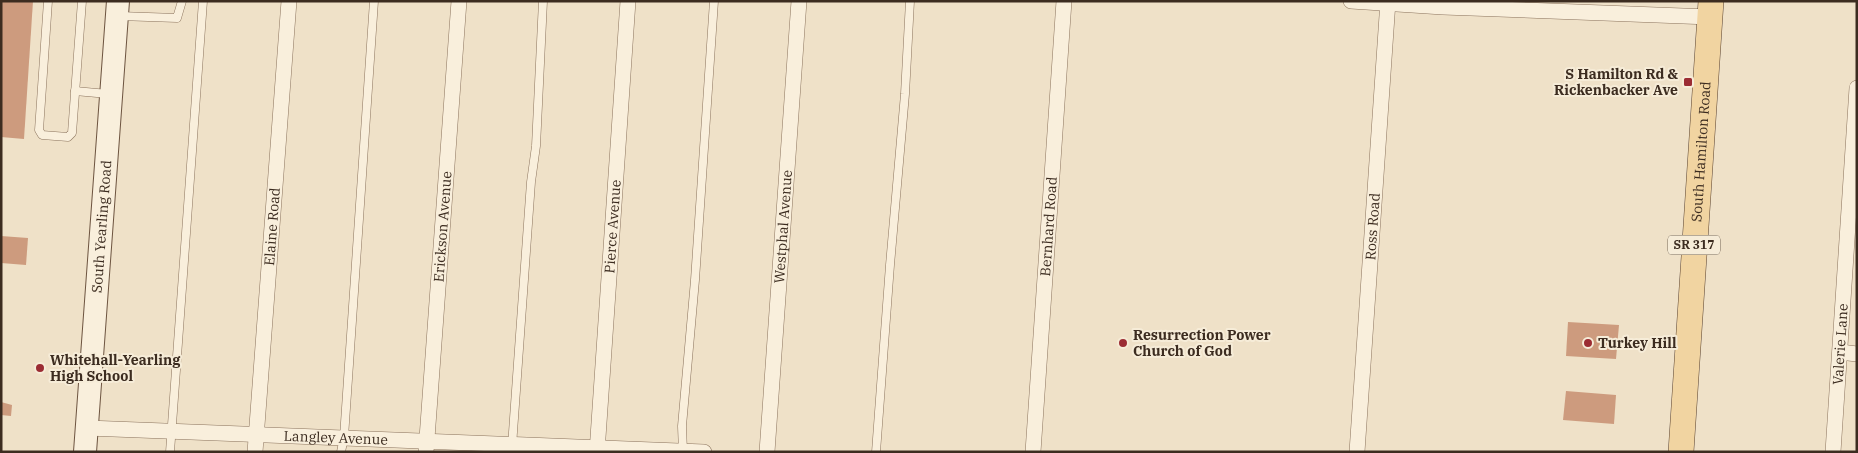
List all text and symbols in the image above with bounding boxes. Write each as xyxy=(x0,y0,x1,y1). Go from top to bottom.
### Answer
place label: S Hamilton Rd & Rickenbacker Ave xyxy=(1554,65,1679,99)
marker: S Hamilton Rd & Rickenbacker Ave xyxy=(1682,76,1694,88)
street label: South Hamilton Road xyxy=(1687,80,1715,223)
street label: South Yearling Road xyxy=(88,159,115,294)
street label: Westphal Avenue xyxy=(770,169,796,284)
street label: Erickson Avenue xyxy=(429,170,456,283)
street label: Bernhard Road xyxy=(1036,176,1061,277)
street label: Pierce Avenue xyxy=(600,179,625,274)
street label: Elaine Road xyxy=(260,186,284,266)
street label: Ross Road xyxy=(1361,192,1384,261)
road number: SR 317 xyxy=(1668,236,1720,254)
street label: Valerie Lane xyxy=(1828,303,1852,386)
place label: Resurrection Power Church of God xyxy=(1133,326,1271,360)
place label: Turkey Hill xyxy=(1598,334,1677,352)
marker: Resurrection Power Church of God xyxy=(1117,337,1129,349)
marker: Turkey Hill xyxy=(1582,337,1594,349)
place label: Whitehall-Yearling High School xyxy=(50,351,181,385)
marker: Whitehall-Yearling High School xyxy=(34,362,46,374)
street label: Langley Avenue xyxy=(283,427,388,449)

